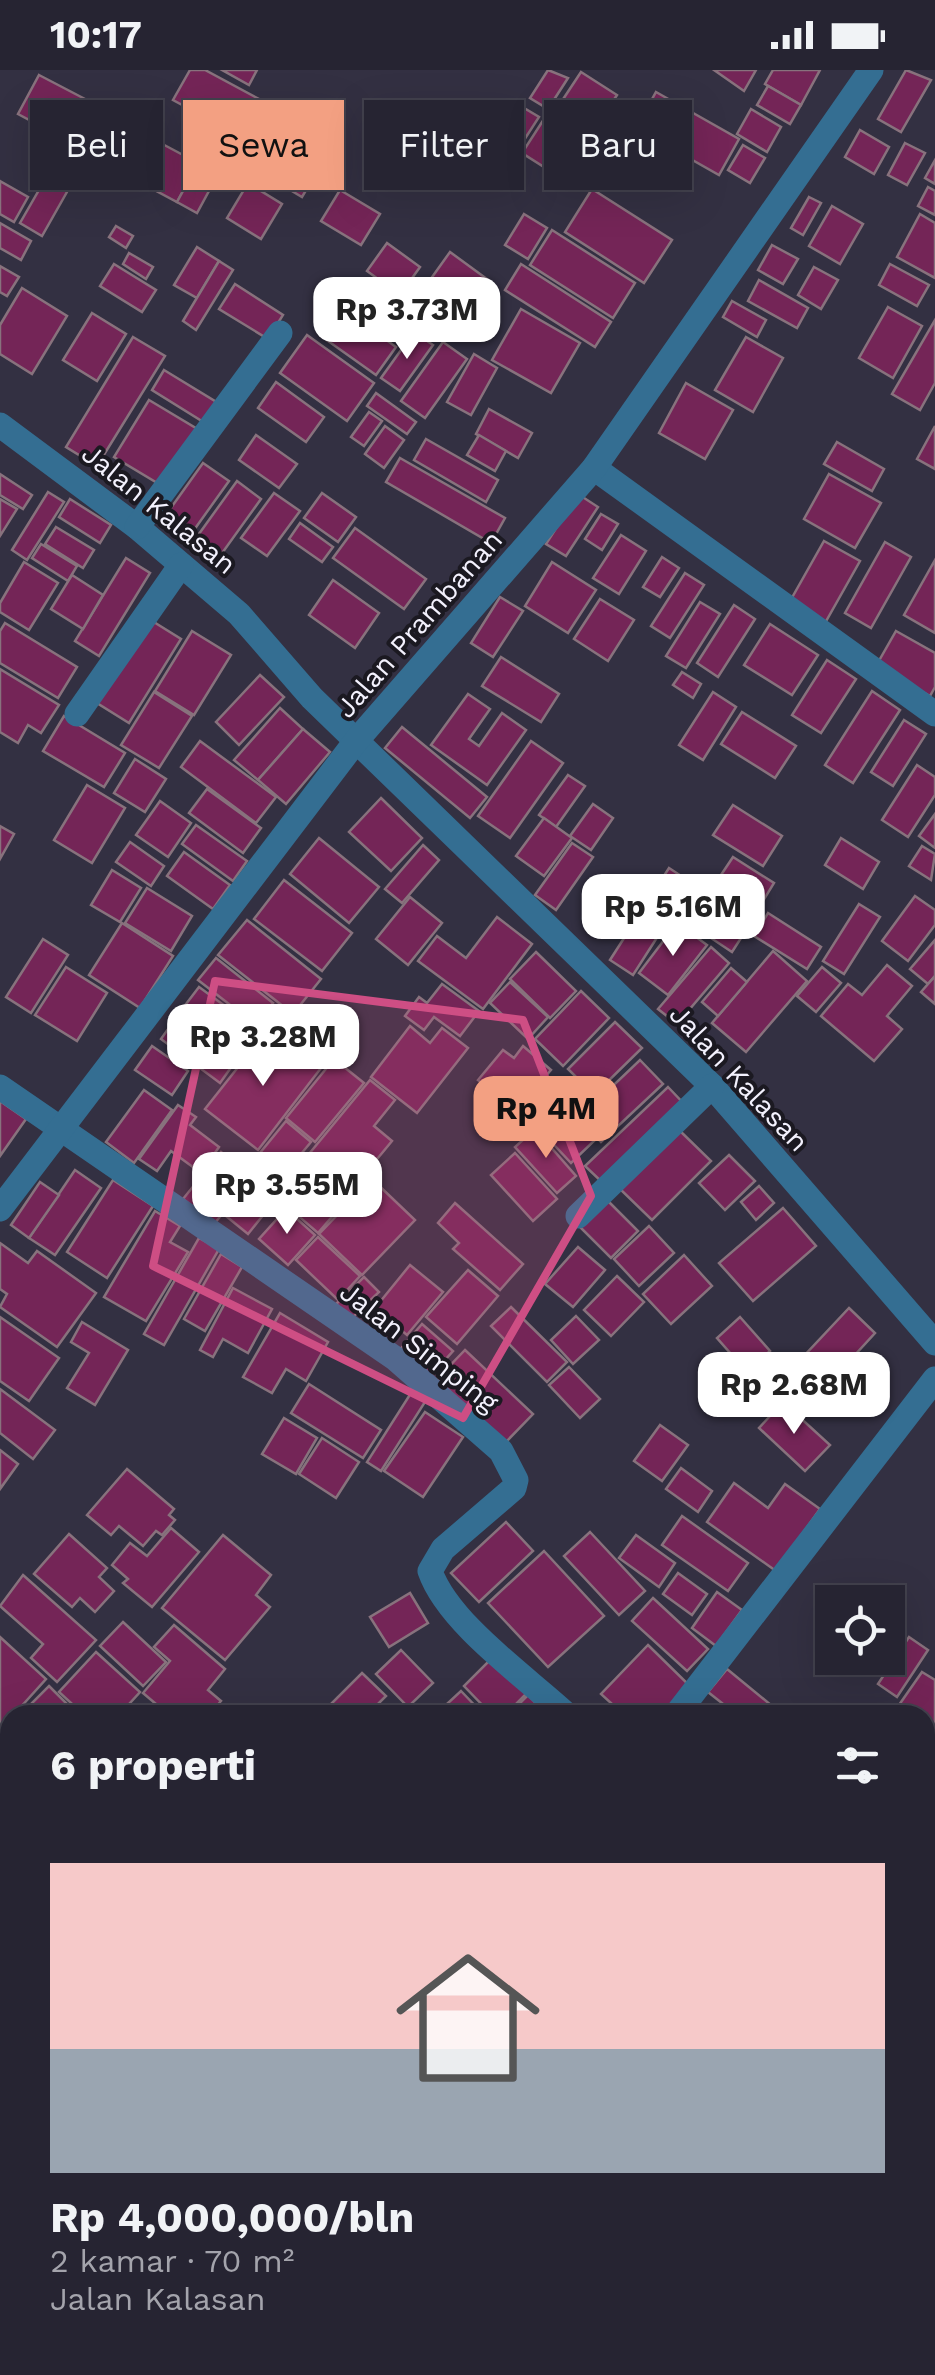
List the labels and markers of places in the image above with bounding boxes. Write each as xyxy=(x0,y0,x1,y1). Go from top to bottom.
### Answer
pin: Rp 3.73M xyxy=(304,277,510,362)
pin: Rp 5.16M xyxy=(570,874,776,959)
pin: Rp 3.28M xyxy=(160,1004,366,1089)
pin: Rp 4M xyxy=(476,1076,616,1161)
pin: Rp 3.55M xyxy=(184,1152,390,1237)
pin: Rp 2.68M xyxy=(691,1352,897,1437)

